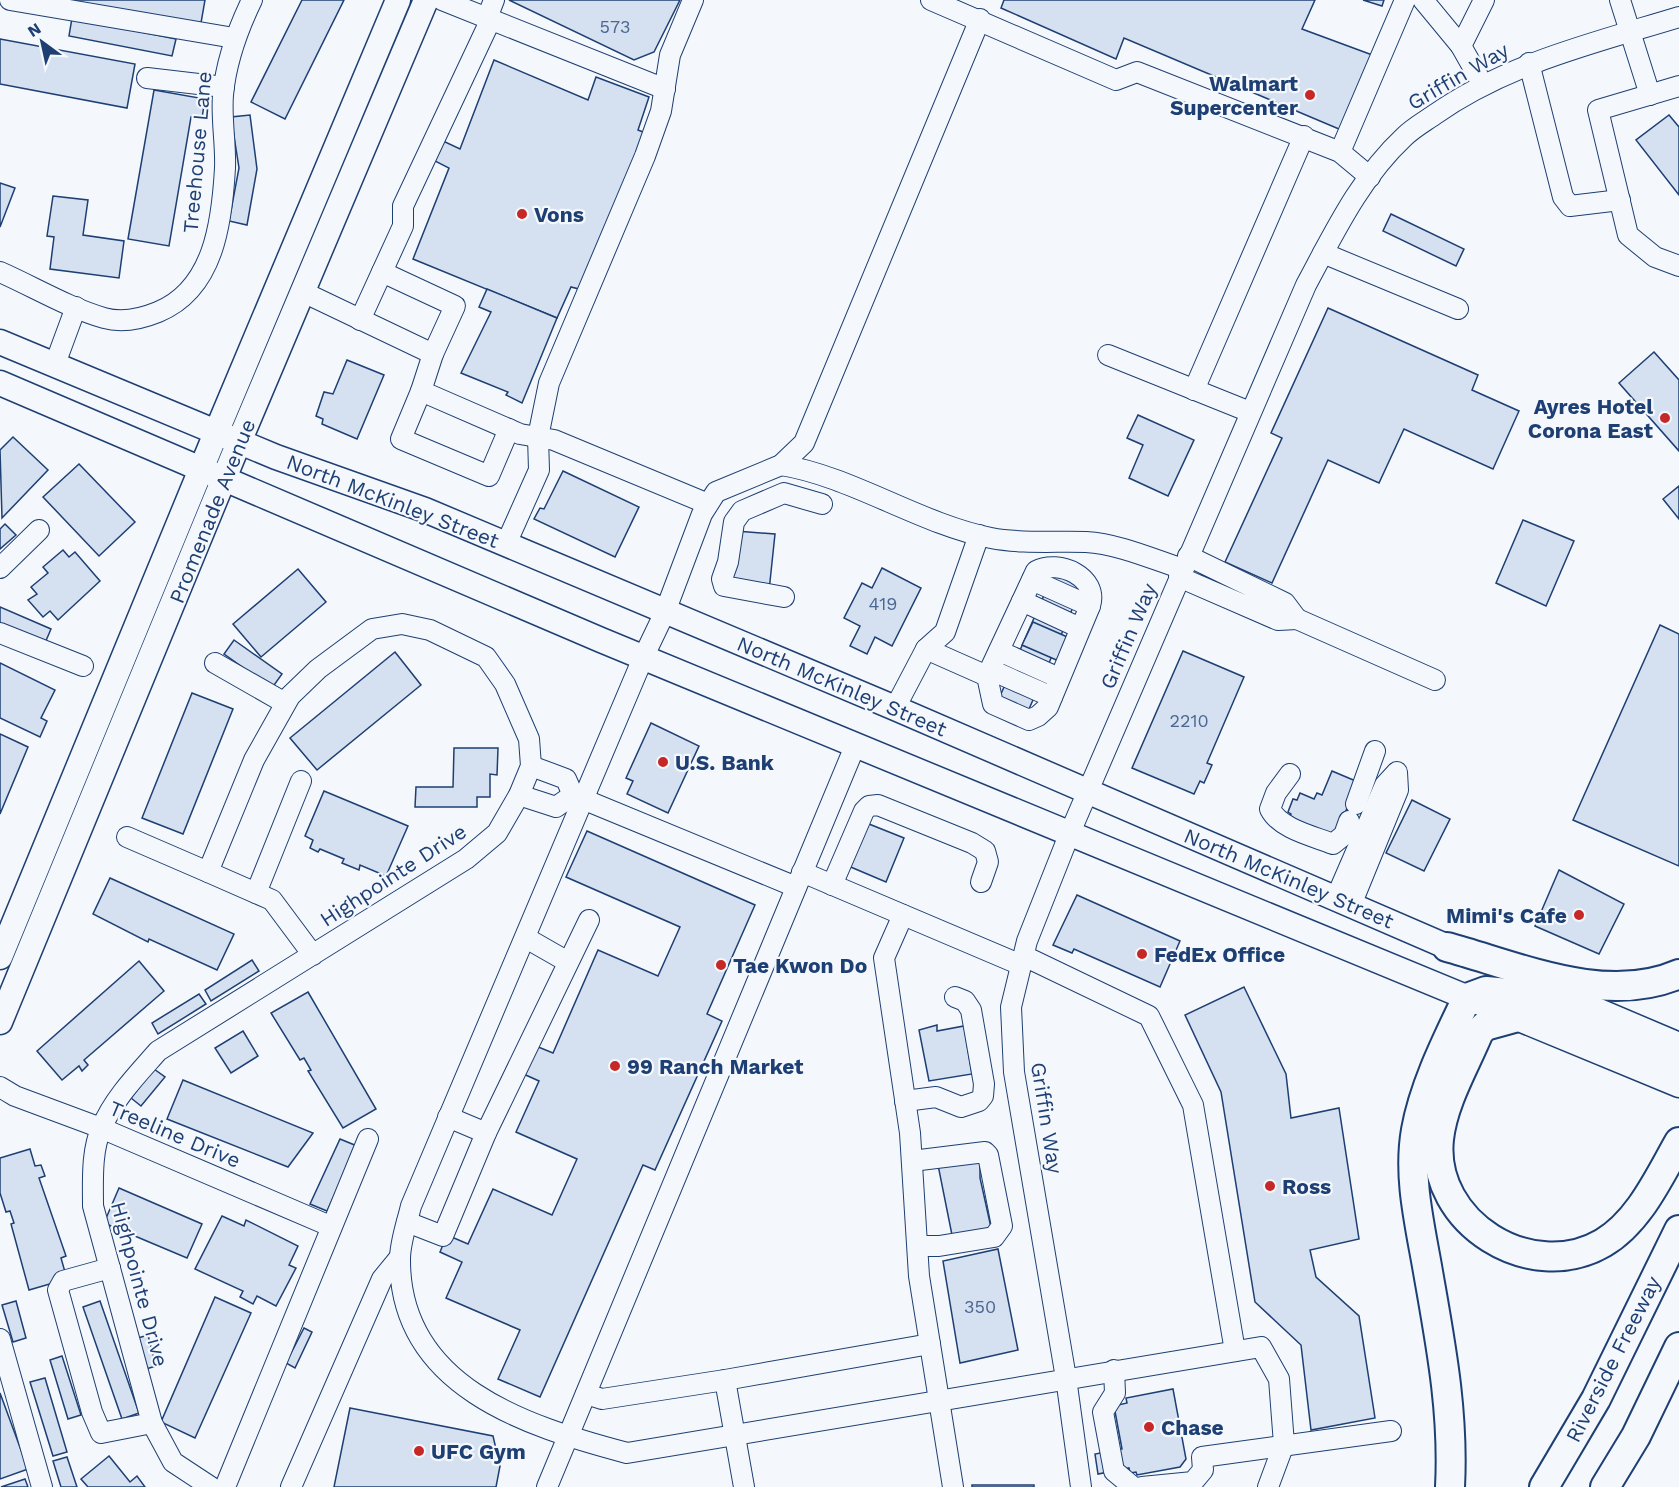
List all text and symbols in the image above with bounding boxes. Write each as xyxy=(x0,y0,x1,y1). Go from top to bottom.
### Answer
north arrow xyxy=(12,12,72,72)
house number: 573 xyxy=(599,16,631,37)
text: N xyxy=(24,19,44,41)
street label: Griffin Way xyxy=(1403,37,1513,115)
street label: Treehouse Lane xyxy=(177,70,217,234)
place label: Walmart Supercenter xyxy=(1170,71,1298,120)
marker: Walmart Supercenter xyxy=(1303,88,1317,102)
place label: Vons xyxy=(534,202,584,227)
marker: Vons xyxy=(515,207,529,221)
place label: Ayres Hotel Corona East xyxy=(1528,394,1653,443)
marker: Ayres Hotel Corona East xyxy=(1658,411,1672,425)
street label: Promenade Avenue xyxy=(164,415,260,607)
street label: North McKinley Street xyxy=(283,449,503,553)
street label: Griffin Way xyxy=(1095,579,1162,693)
house number: 419 xyxy=(869,593,897,614)
street label: North McKinley Street xyxy=(733,630,951,742)
house number: 2210 xyxy=(1169,710,1209,731)
place label: U.S. Bank xyxy=(675,750,775,775)
marker: U.S. Bank xyxy=(656,755,670,769)
street label: Highpointe Drive xyxy=(315,818,471,932)
street label: North McKinley Street xyxy=(1180,822,1398,934)
place label: Mimi's Cafe xyxy=(1446,903,1567,928)
marker: Mimi's Cafe xyxy=(1572,908,1586,922)
place label: FedEx Office xyxy=(1154,942,1285,967)
marker: FedEx Office xyxy=(1135,947,1149,961)
place label: Tae Kwon Do xyxy=(733,953,867,978)
marker: Tae Kwon Do xyxy=(714,958,728,972)
place label: 99 Ranch Market xyxy=(627,1054,803,1079)
marker: 99 Ranch Market xyxy=(608,1059,622,1073)
street label: Griffin Way xyxy=(1026,1060,1068,1176)
street label: Treeline Drive xyxy=(106,1095,244,1173)
place label: Ross xyxy=(1282,1174,1331,1199)
marker: Ross xyxy=(1263,1179,1277,1193)
street label: Highpointe Drive xyxy=(106,1199,174,1369)
street label: Riverside Freeway xyxy=(1560,1272,1666,1446)
house number: 350 xyxy=(964,1296,996,1317)
place label: Chase xyxy=(1161,1415,1224,1440)
marker: Chase xyxy=(1142,1420,1156,1434)
place label: UFC Gym xyxy=(431,1439,526,1464)
marker: UFC Gym xyxy=(412,1444,426,1458)

